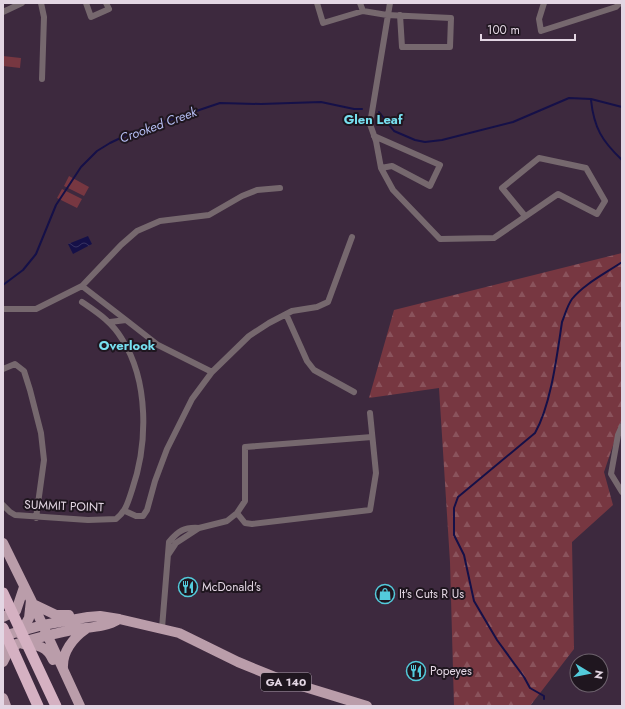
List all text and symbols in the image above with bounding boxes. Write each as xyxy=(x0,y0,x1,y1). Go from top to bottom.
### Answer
scale bar xyxy=(481,16,575,42)
text: 100 m xyxy=(487,21,520,39)
water label: Crooked Creek xyxy=(117,102,200,148)
district label: Glen Leaf xyxy=(344,110,403,129)
district label: Overlook xyxy=(99,336,156,355)
street label: SUMMIT POINT xyxy=(24,496,104,516)
restaurant icon: McDonald's xyxy=(177,576,199,598)
place label: McDonald's xyxy=(202,578,261,596)
shop icon: It's Cuts R Us xyxy=(374,583,396,605)
place label: It's Cuts R Us xyxy=(399,585,464,603)
north arrow xyxy=(569,653,609,693)
restaurant icon: Popeyes xyxy=(405,660,427,682)
place label: Popeyes xyxy=(430,662,472,680)
text: N xyxy=(590,669,607,680)
road number: GA 140 xyxy=(261,673,311,691)

